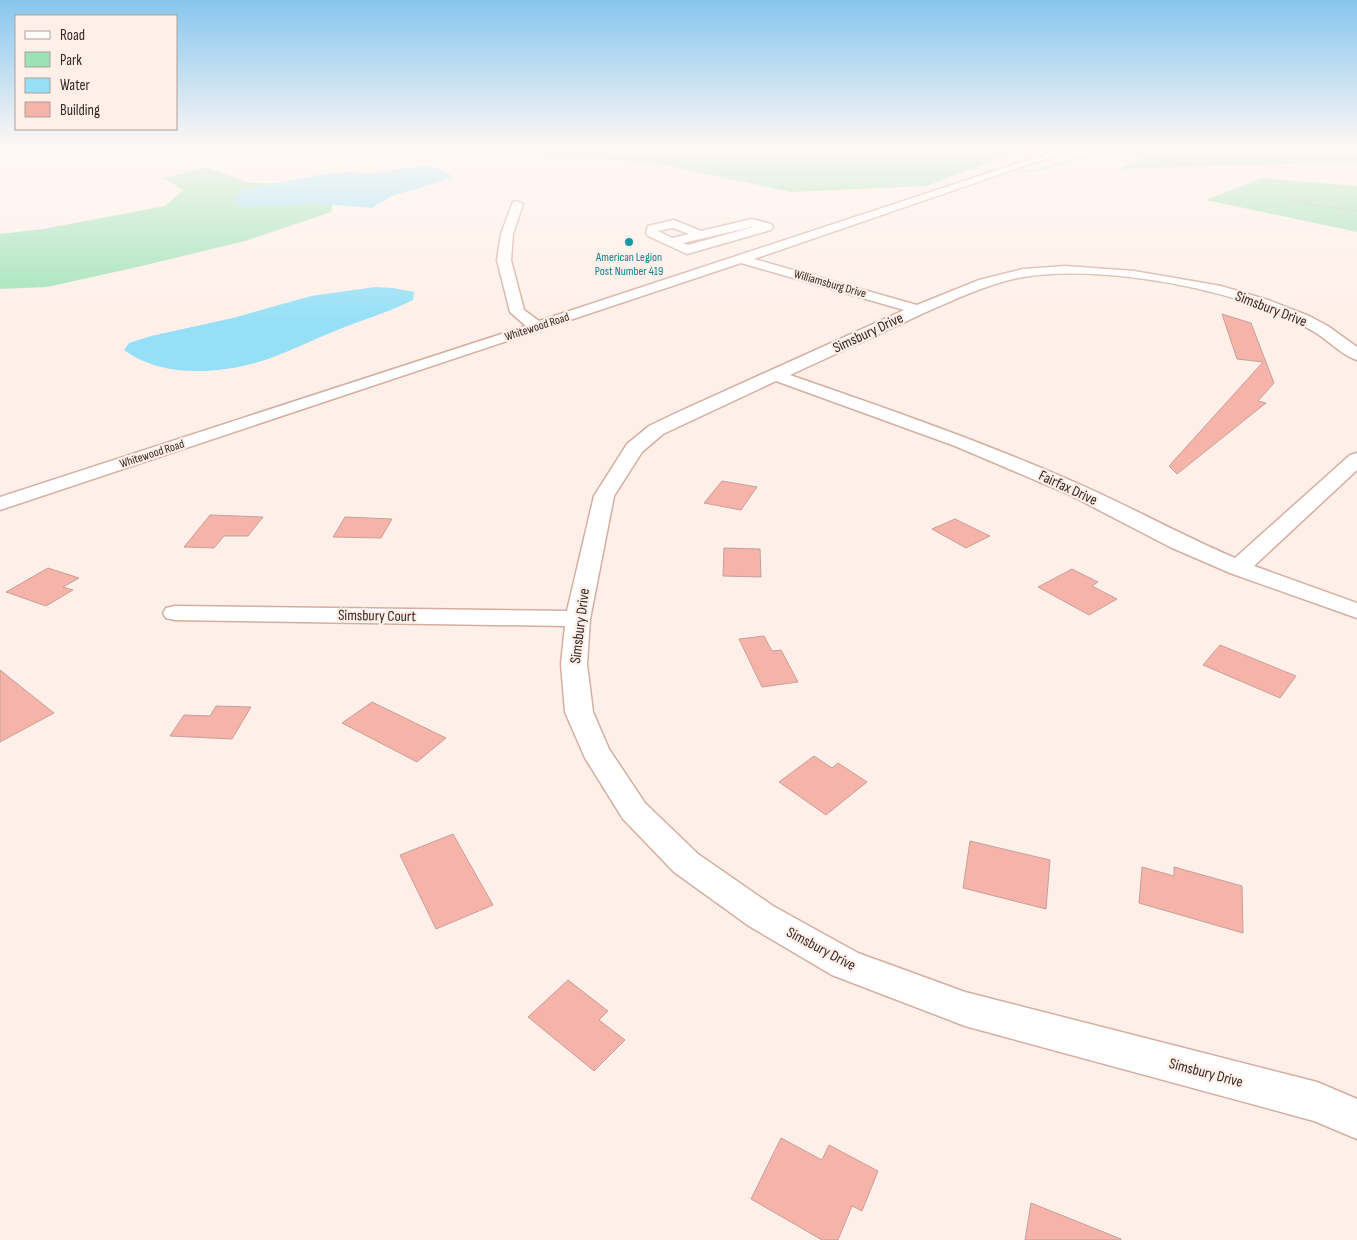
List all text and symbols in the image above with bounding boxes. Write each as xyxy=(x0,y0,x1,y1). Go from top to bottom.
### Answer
legend xyxy=(15,15,178,130)
text: Road xyxy=(60,26,85,45)
text: Park xyxy=(60,51,82,70)
text: Water xyxy=(60,76,91,95)
text: Building xyxy=(60,101,100,120)
marker: American Legion Post Number 419 xyxy=(623,236,635,248)
place label: American Legion Post Number 419 xyxy=(595,250,663,279)
street label: Williamsburg Drive xyxy=(792,267,868,302)
street label: Simsbury Drive xyxy=(1232,287,1310,331)
street label: Simsbury Drive xyxy=(830,308,906,358)
street label: Whitewood Road xyxy=(503,310,571,344)
street label: Whitewood Road xyxy=(118,437,186,471)
street label: Fairfax Drive xyxy=(1036,466,1100,510)
street label: Simsbury Drive xyxy=(566,587,594,665)
street label: Simsbury Court xyxy=(338,606,417,626)
street label: Simsbury Drive xyxy=(783,923,859,975)
street label: Simsbury Drive xyxy=(1167,1054,1245,1092)

